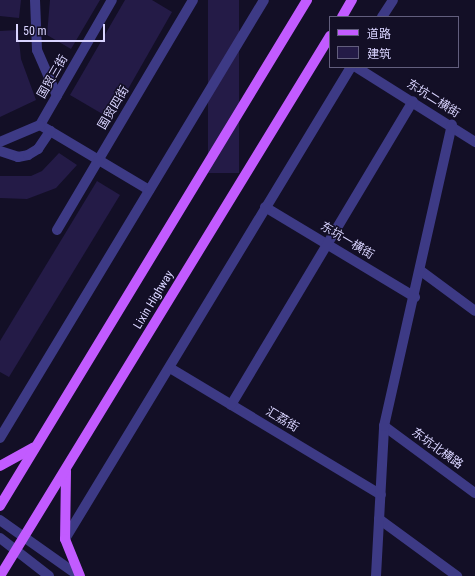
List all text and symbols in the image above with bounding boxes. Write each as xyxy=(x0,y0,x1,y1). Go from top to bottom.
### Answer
scale bar xyxy=(18,16,107,42)
legend xyxy=(329,16,459,68)
text: 50 m xyxy=(23,24,47,38)
text: 道路 xyxy=(367,27,391,41)
text: 建筑 xyxy=(367,47,391,61)
street label: 国贸三街 xyxy=(35,53,71,101)
street label: 东坑二横街 xyxy=(404,77,462,121)
street label: 国贸四街 xyxy=(95,84,133,132)
street label: 东坑一横街 xyxy=(318,219,376,263)
street label: Lixin Highway xyxy=(131,268,177,332)
street label: 汇荔街 xyxy=(263,405,301,435)
street label: 东坑北横路 xyxy=(408,426,466,472)

